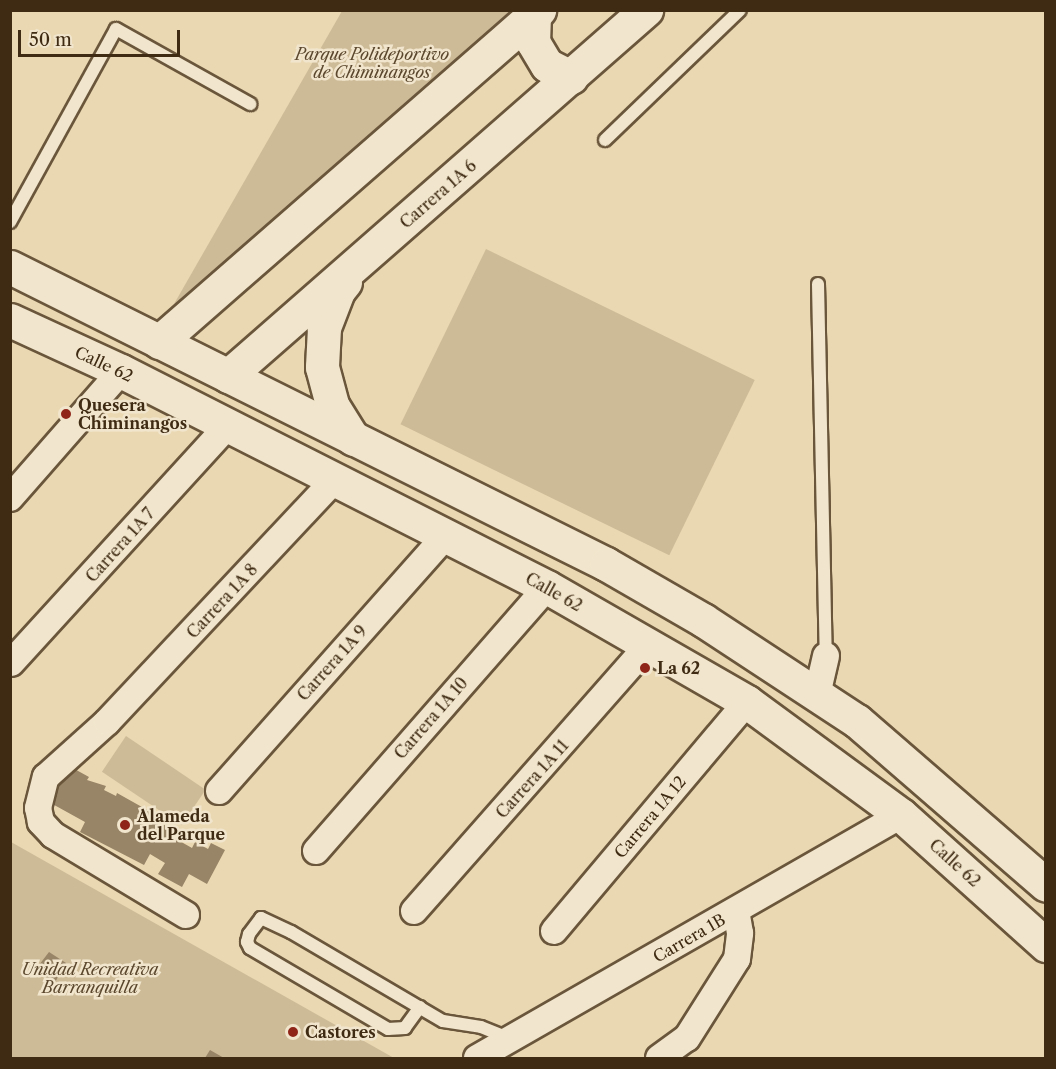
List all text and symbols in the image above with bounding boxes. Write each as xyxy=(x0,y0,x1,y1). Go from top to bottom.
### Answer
scale bar xyxy=(21,18,183,56)
text: 50 m xyxy=(29,29,72,51)
park label: Parque Polideportivo de Chiminangos xyxy=(295,44,449,82)
street label: Carrera 1A 6 xyxy=(396,155,480,233)
street label: Calle 62 xyxy=(72,342,136,386)
place label: Quesera Chiminangos xyxy=(78,395,187,433)
marker: Quesera Chiminangos xyxy=(59,407,73,421)
street label: Carrera 1A 7 xyxy=(81,504,159,586)
street label: Carrera 1A 8 xyxy=(182,560,262,642)
street label: Calle 62 xyxy=(522,569,586,615)
street label: Carrera 1A 9 xyxy=(293,621,371,705)
place label: La 62 xyxy=(657,658,700,678)
marker: La 62 xyxy=(638,661,652,675)
street label: Carrera 1A 10 xyxy=(390,673,472,763)
street label: Carrera 1A 11 xyxy=(492,736,572,822)
street label: Carrera 1A 12 xyxy=(610,772,690,862)
place label: Alameda del Parque xyxy=(137,806,225,844)
marker: Alameda del Parque xyxy=(118,818,132,832)
street label: Calle 62 xyxy=(926,835,984,891)
street label: Carrera 1B xyxy=(649,910,729,966)
park label: Unidad Recreativa Barranquilla xyxy=(21,959,159,997)
place label: Castores xyxy=(305,1022,376,1042)
marker: Castores xyxy=(286,1025,300,1039)

